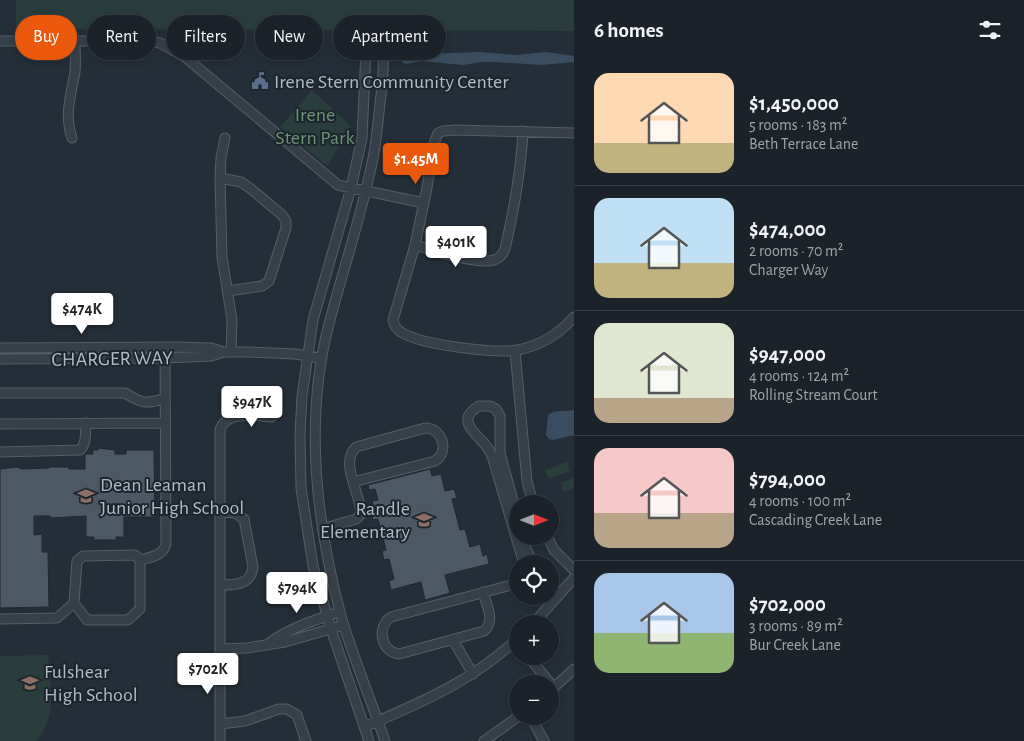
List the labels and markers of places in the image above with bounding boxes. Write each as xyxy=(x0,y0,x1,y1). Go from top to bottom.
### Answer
public building icon: Irene Stern Community Center xyxy=(250,71,270,91)
place label: Irene Stern Community Center xyxy=(274,72,509,92)
pin: $1.45M xyxy=(375,142,457,185)
pin: $401K xyxy=(421,226,491,268)
pin: $474K xyxy=(47,292,117,335)
pin: $947K xyxy=(217,386,287,428)
place label: Dean Leaman Junior High School xyxy=(100,475,244,518)
school or university icon: Dean Leaman Junior High School xyxy=(76,486,96,506)
place label: Randle Elementary xyxy=(320,499,410,542)
school or university icon: Randle Elementary xyxy=(414,510,434,530)
pin: $794K xyxy=(262,572,332,614)
pin: $702K xyxy=(173,652,243,695)
place label: Fulshear High School xyxy=(44,662,138,705)
school or university icon: Fulshear High School xyxy=(20,673,40,693)

